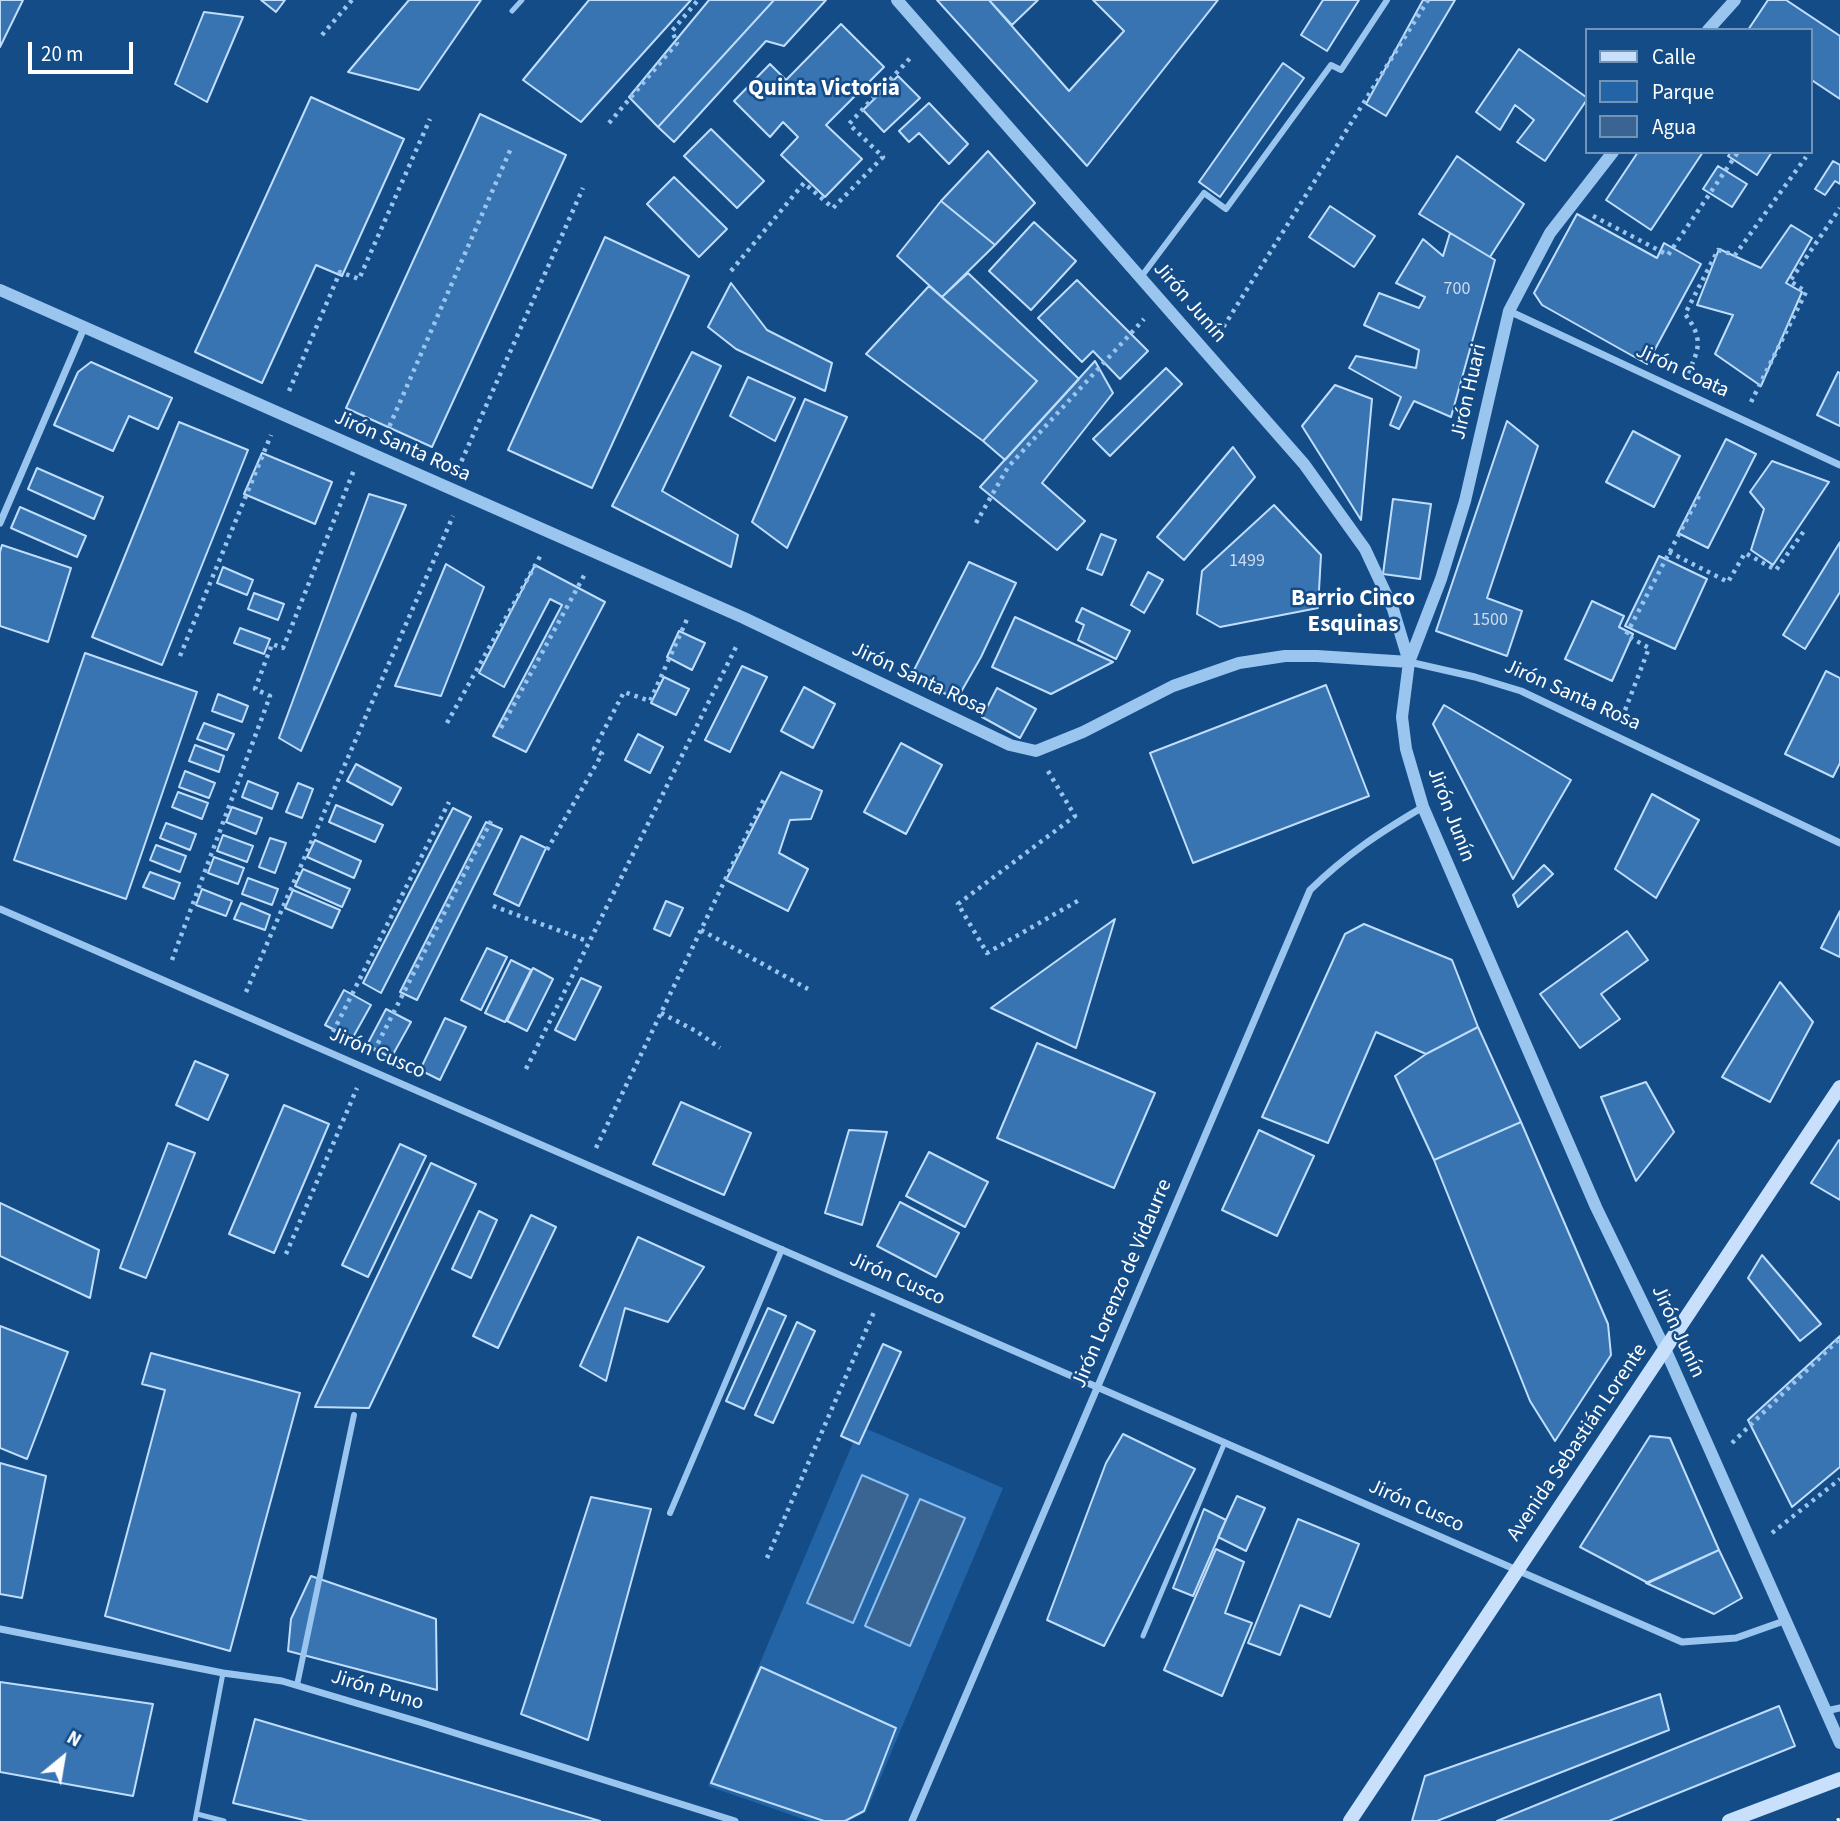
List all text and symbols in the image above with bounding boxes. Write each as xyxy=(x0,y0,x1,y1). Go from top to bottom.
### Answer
scale bar xyxy=(32,28,136,72)
legend xyxy=(1584,28,1812,154)
text: 20 m xyxy=(41,39,83,69)
text: Calle xyxy=(1652,42,1696,72)
district label: Quinta Victoria xyxy=(748,76,900,104)
text: Parque xyxy=(1652,77,1714,107)
text: Agua xyxy=(1652,112,1696,142)
street label: Jirón Junín xyxy=(1147,257,1231,349)
house number: 700 xyxy=(1444,279,1470,301)
street label: Jirón Coata xyxy=(1631,339,1733,405)
street label: Jirón Huari xyxy=(1447,342,1493,442)
street label: Jirón Santa Rosa xyxy=(330,406,474,488)
house number: 1499 xyxy=(1229,551,1265,573)
district label: Barrio Cinco Esquinas xyxy=(1291,586,1415,640)
house number: 1500 xyxy=(1472,610,1508,632)
street label: Jirón Santa Rosa xyxy=(847,638,991,722)
street label: Jirón Santa Rosa xyxy=(1500,655,1644,737)
street label: Jirón Junín xyxy=(1420,764,1480,866)
street label: Jirón Cusco xyxy=(325,1022,429,1086)
street label: Jirón Lorenzo de Vidaurre xyxy=(1068,1176,1178,1392)
street label: Jirón Cusco xyxy=(845,1248,949,1312)
street label: Jirón Junín xyxy=(1645,1282,1709,1382)
street label: Avenida Sebastián Lorente xyxy=(1503,1340,1653,1546)
street label: Jirón Cusco xyxy=(1364,1475,1468,1539)
street label: Jirón Puno xyxy=(328,1665,426,1717)
north arrow xyxy=(28,1723,98,1793)
text: N xyxy=(62,1725,86,1754)

